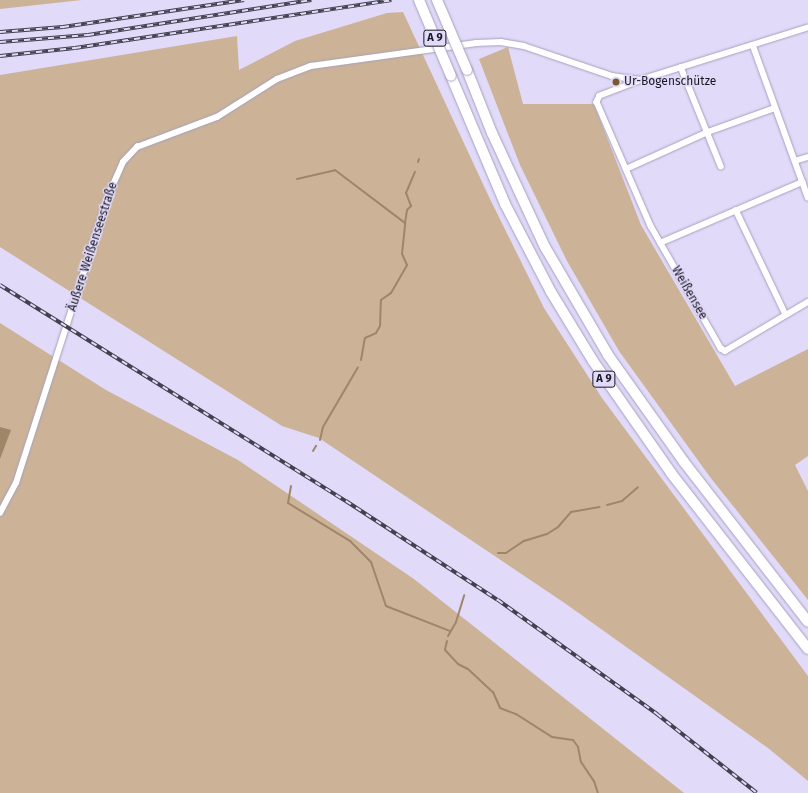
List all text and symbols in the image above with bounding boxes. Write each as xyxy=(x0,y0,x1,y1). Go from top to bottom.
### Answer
road number: A 9 xyxy=(423,29,447,47)
place label: Ur-Bogenschütze xyxy=(624,75,716,89)
marker: Ur-Bogenschütze xyxy=(611,77,621,87)
street label: Äußere Weißenseestraße xyxy=(65,181,121,313)
street label: Weißensee xyxy=(668,264,710,322)
road number: A 9 xyxy=(592,370,616,388)

